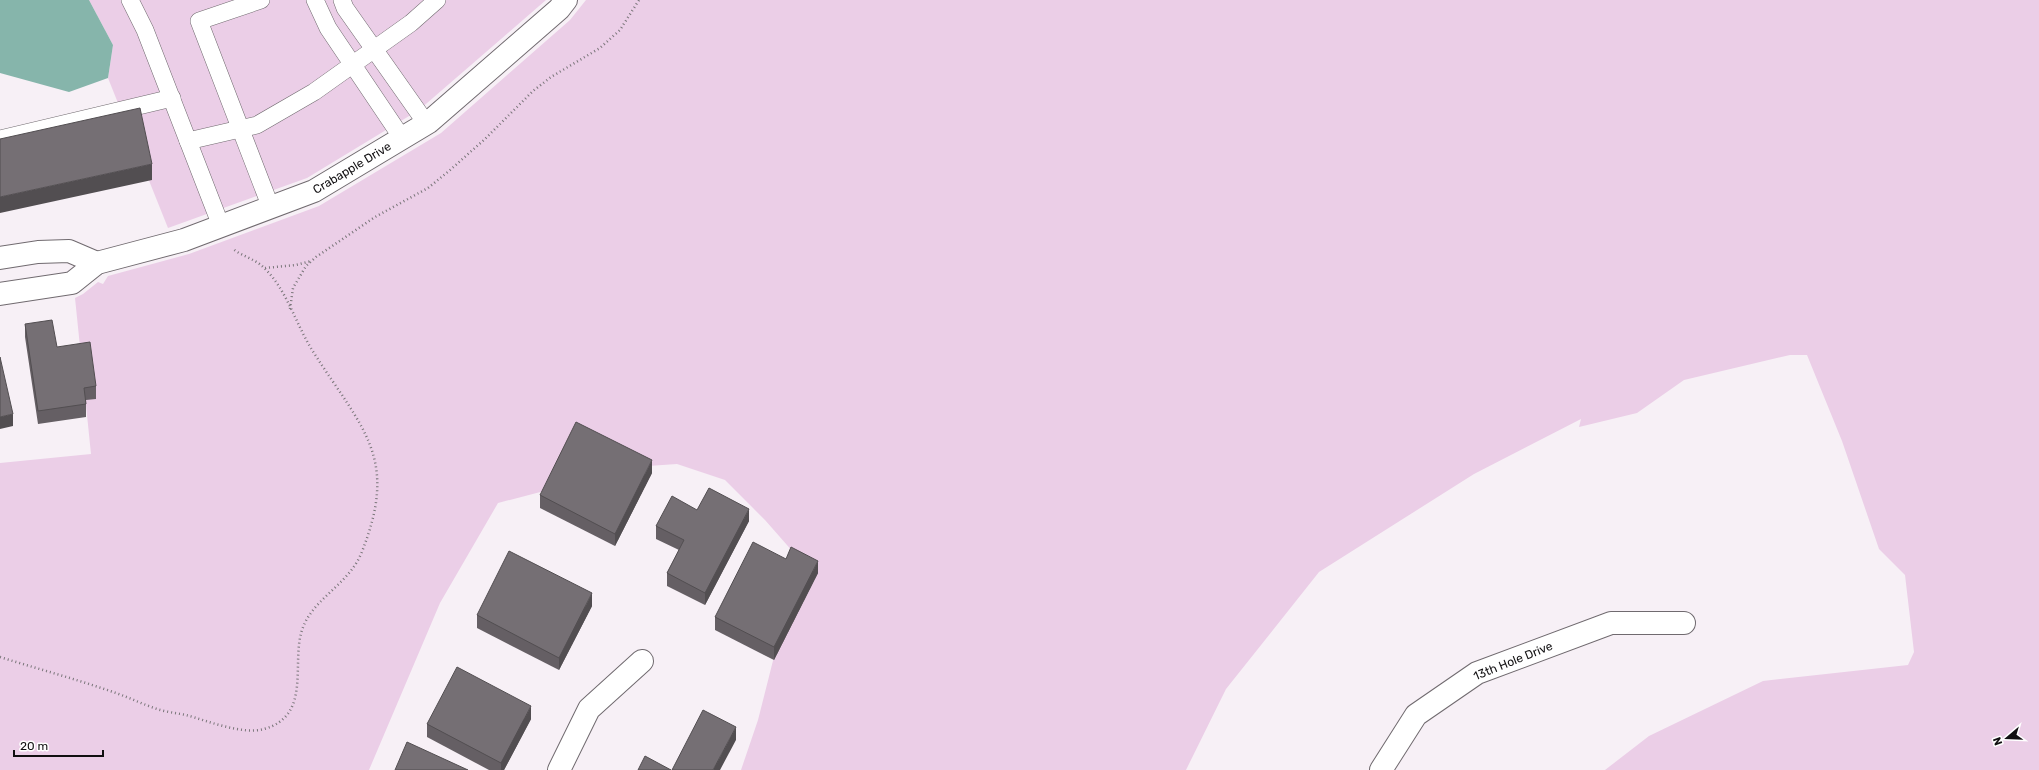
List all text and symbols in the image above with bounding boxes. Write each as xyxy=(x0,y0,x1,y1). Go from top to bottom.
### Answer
street label: Crabapple Drive xyxy=(310,139,394,197)
street label: 13th Hole Drive xyxy=(1471,639,1555,683)
north arrow xyxy=(1987,718,2027,758)
scale bar xyxy=(14,732,103,758)
text: N xyxy=(1991,735,2005,747)
text: 20 m xyxy=(20,739,48,753)

